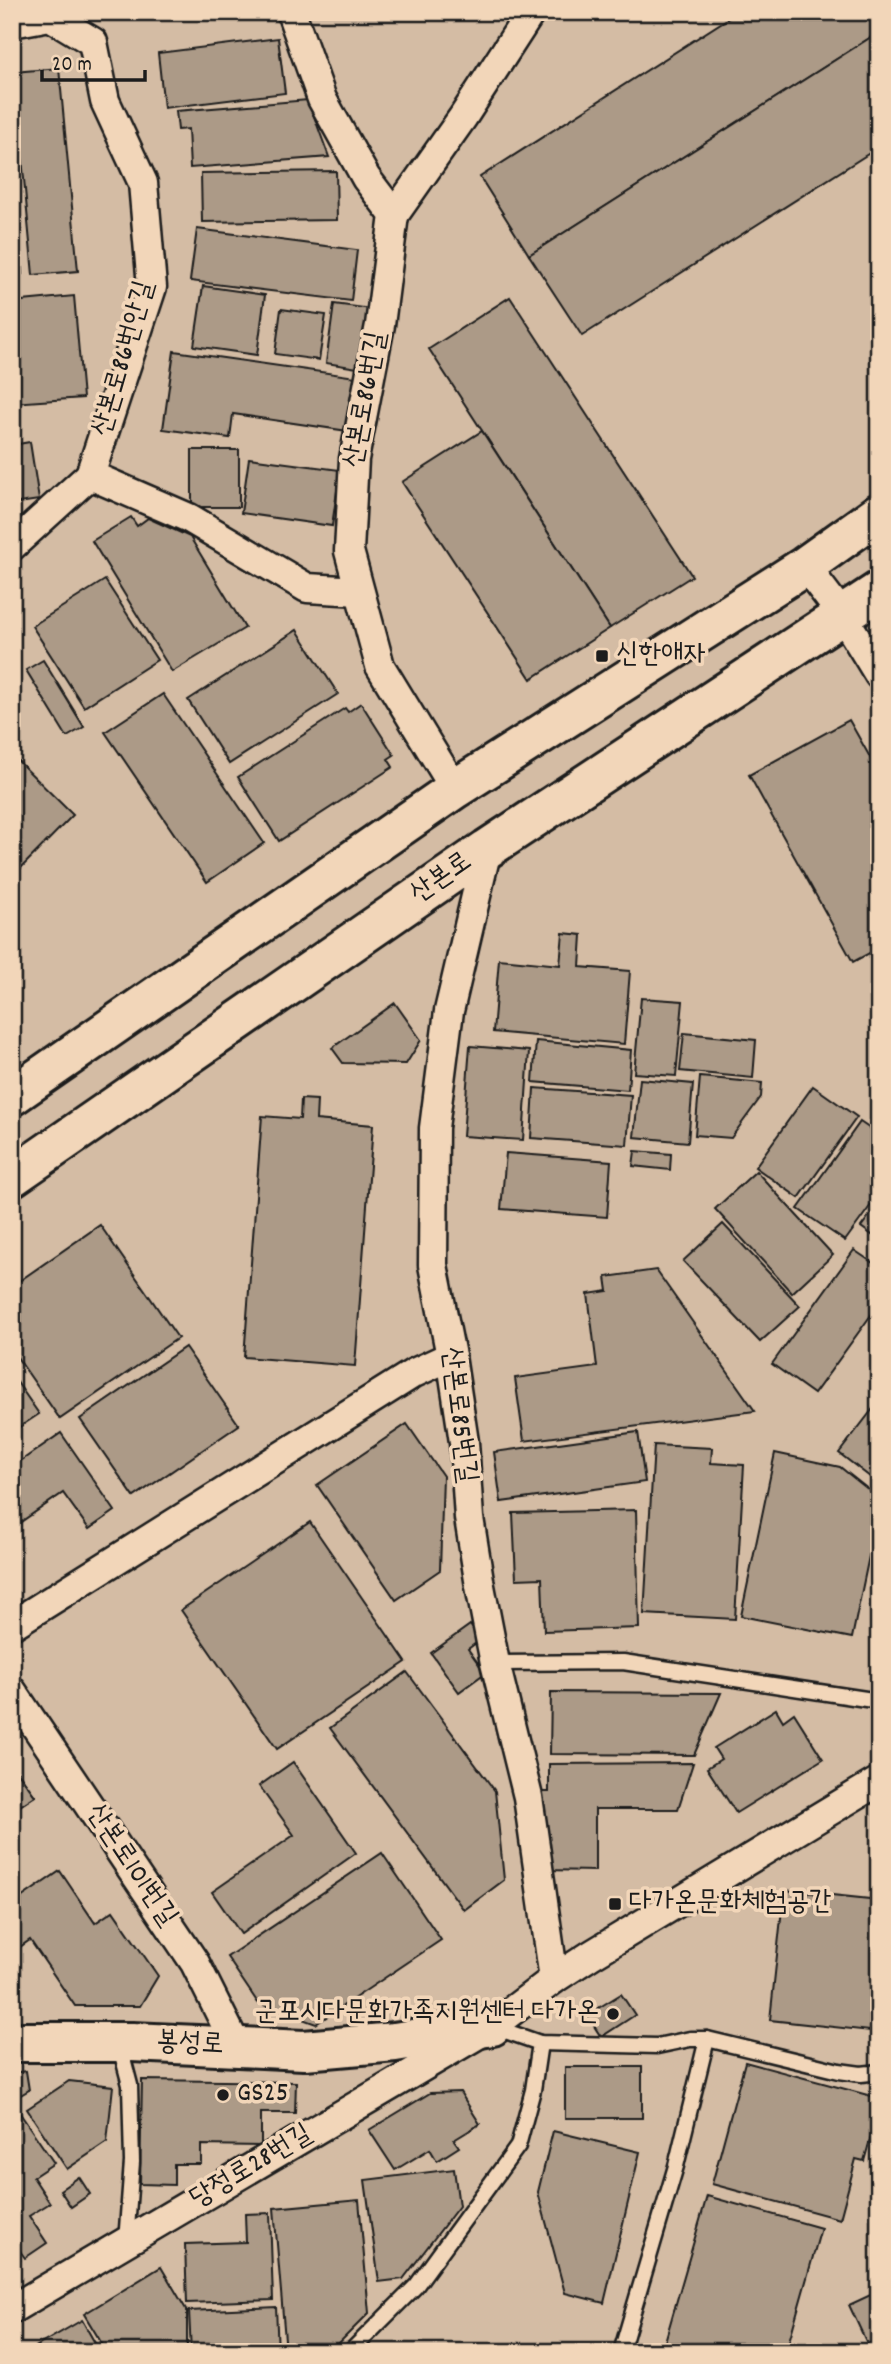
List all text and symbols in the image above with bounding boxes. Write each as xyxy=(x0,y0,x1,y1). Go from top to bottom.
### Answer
scale bar xyxy=(42,38,145,82)
text: 20 m xyxy=(52,51,92,81)
street label: 산본로86번안길 xyxy=(84,277,166,441)
street label: 산본로86번길 xyxy=(335,329,399,471)
place label: 신한애자 xyxy=(616,636,706,676)
marker: 신한애자 xyxy=(594,648,610,664)
street label: 산본로 xyxy=(403,843,481,915)
street label: 산본로85번길 xyxy=(429,1345,485,1485)
street label: 산본로101번길 xyxy=(74,1797,186,1935)
place label: 다가온문화체험공간 xyxy=(629,1884,832,1924)
marker: 다가온문화체험공간 xyxy=(607,1896,623,1912)
place label: 군포시다문화가족지원센터 다가온 xyxy=(255,1994,599,2034)
marker: 군포시다문화가족지원센터 다가온 xyxy=(605,2006,621,2022)
street label: 봉성로 xyxy=(155,2023,225,2067)
place label: GS25 xyxy=(237,2075,289,2115)
marker: GS25 xyxy=(215,2087,231,2103)
street label: 당정로28번길 xyxy=(183,2116,321,2220)

